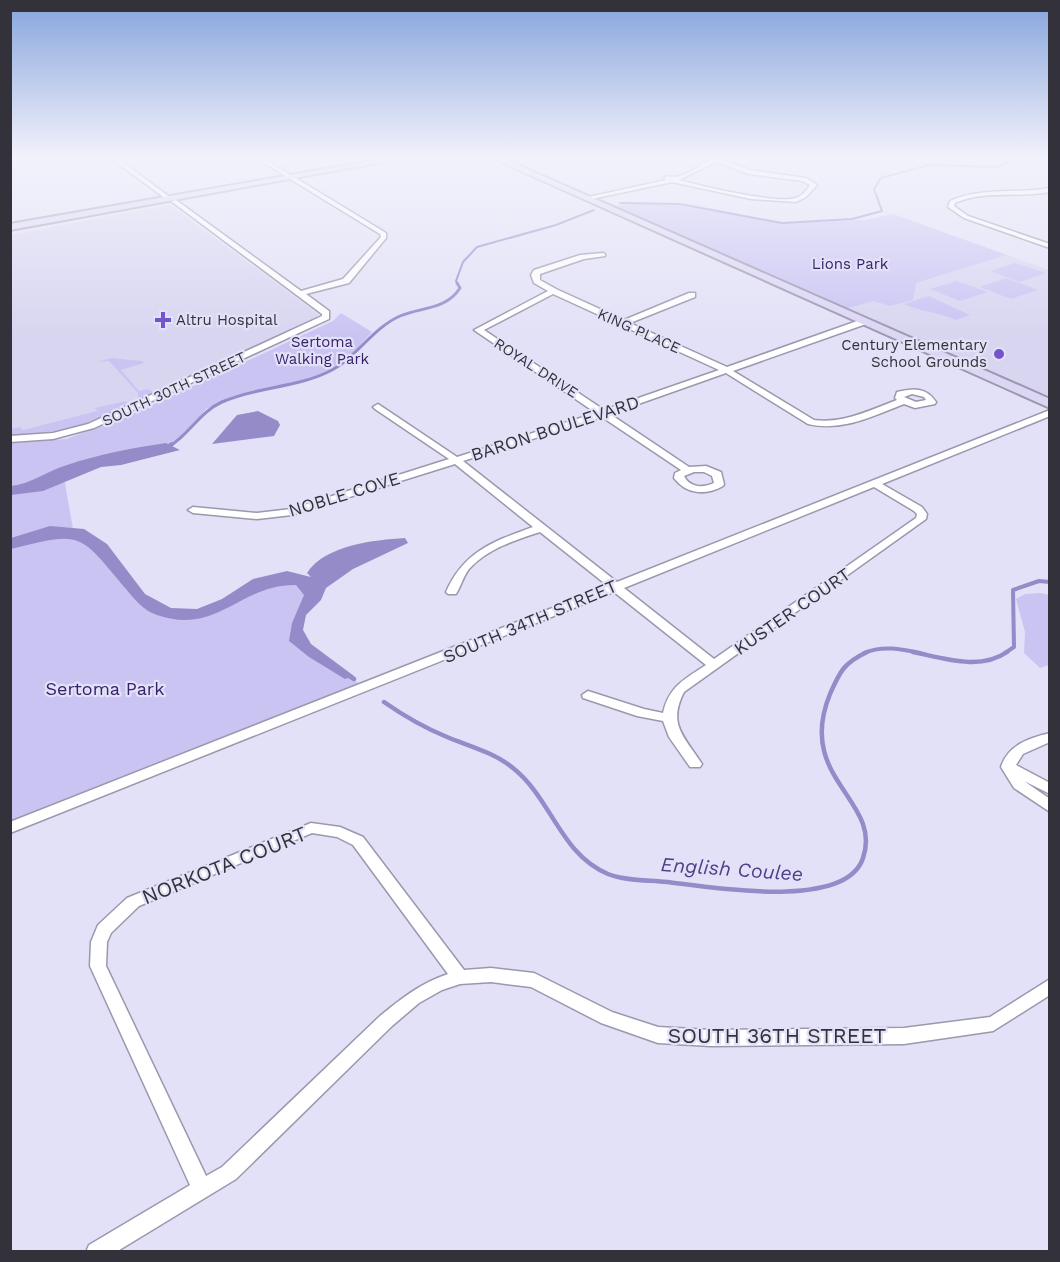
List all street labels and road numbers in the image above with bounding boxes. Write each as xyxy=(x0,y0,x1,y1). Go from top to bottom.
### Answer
street label: KING PLACE xyxy=(595,305,683,357)
street label: ROYAL DRIVE xyxy=(491,334,581,402)
street label: SOUTH 30TH STREET xyxy=(99,348,249,430)
street label: BARON BOULEVARD xyxy=(468,391,642,465)
street label: NOBLE COVE xyxy=(286,467,402,521)
street label: KUSTER COURT xyxy=(730,563,854,659)
street label: SOUTH 34TH STREET xyxy=(440,575,620,667)
street label: NORKOTA COURT xyxy=(138,820,310,909)
street label: SOUTH 36TH STREET xyxy=(668,1023,887,1048)

